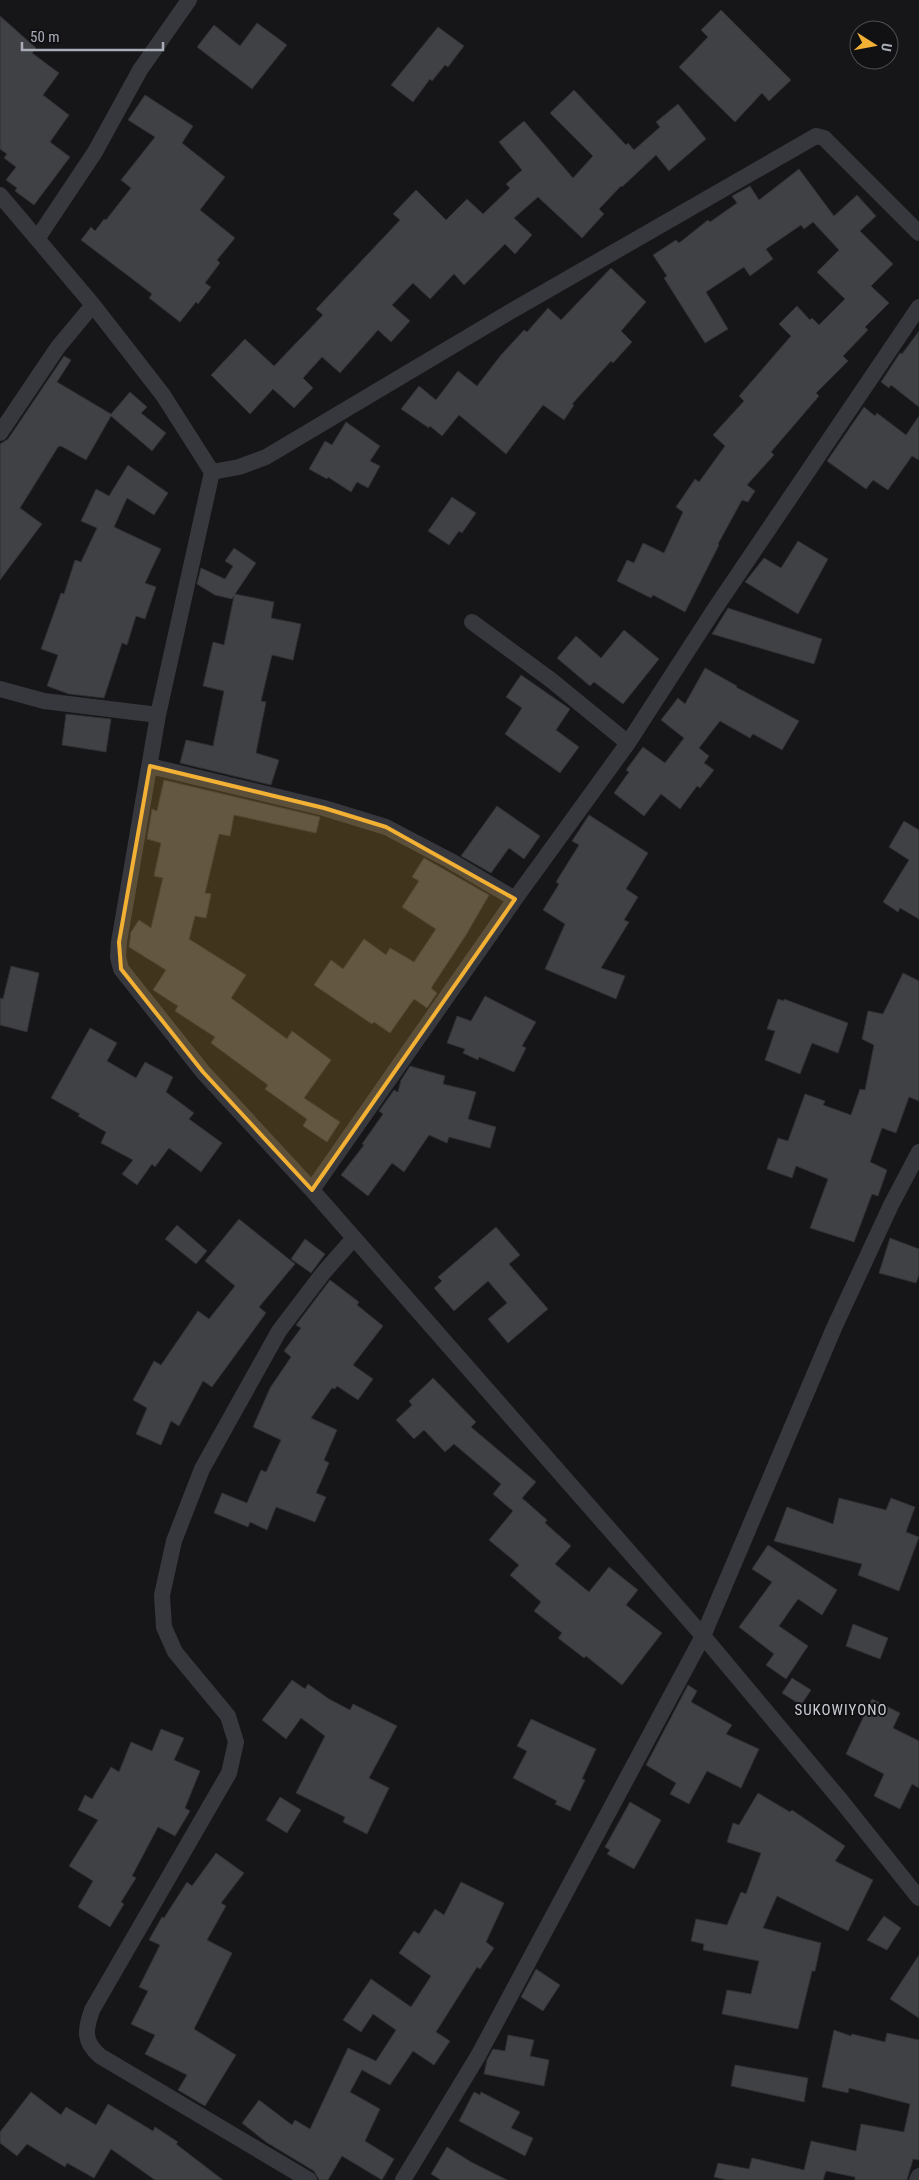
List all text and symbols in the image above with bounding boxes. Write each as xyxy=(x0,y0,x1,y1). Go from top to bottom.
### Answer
scale bar xyxy=(22,20,164,52)
north arrow xyxy=(849,20,899,70)
text: 50 m xyxy=(30,28,60,46)
text: U xyxy=(878,42,895,53)
district label: SUKOWIYONO xyxy=(794,1701,888,1719)

